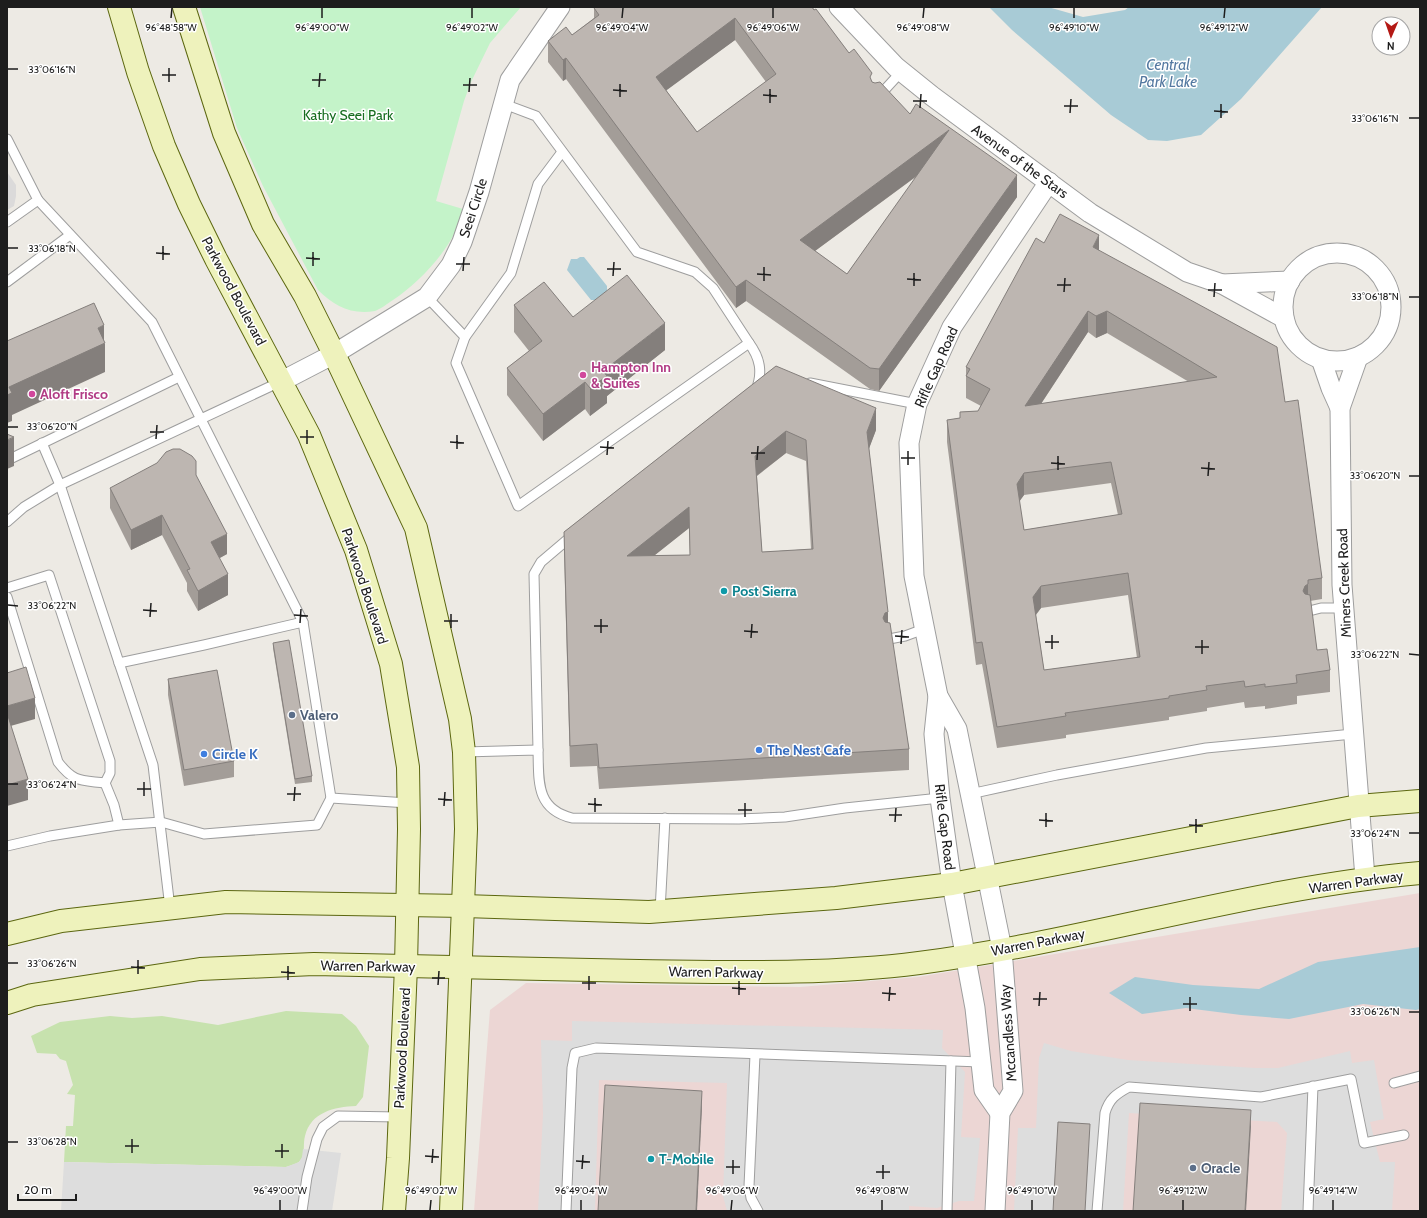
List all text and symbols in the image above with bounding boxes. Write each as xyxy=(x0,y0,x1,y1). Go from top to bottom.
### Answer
north arrow xyxy=(1371,16,1411,56)
text: 96°48'58"W xyxy=(145,21,197,34)
text: 96°49'00"W xyxy=(295,21,349,34)
text: 96°49'02"W xyxy=(446,21,499,34)
text: 96°49'04"W xyxy=(596,21,649,34)
text: 96°49'06"W xyxy=(747,21,800,34)
text: 96°49'08"W xyxy=(897,21,950,34)
text: 96°49'10"W xyxy=(1049,21,1100,34)
text: 96°49'12"W xyxy=(1200,21,1249,34)
text: N xyxy=(1387,39,1395,53)
water label: Central Park Lake xyxy=(1139,56,1197,91)
text: 33°06'16"N xyxy=(28,63,76,76)
park label: Kathy Seei Park xyxy=(303,106,394,124)
text: 33°06'16"N xyxy=(1351,112,1399,125)
street label: Avenue of the Stars xyxy=(968,120,1072,202)
street label: Seei Circle xyxy=(455,176,491,240)
street label: Parkwood Boulevard xyxy=(198,233,270,349)
text: 33°06'18"N xyxy=(28,242,76,255)
text: 33°06'18"N xyxy=(1351,290,1399,303)
street label: Rifle Gap Road xyxy=(910,324,962,410)
place label: Hampton Inn & Suites xyxy=(591,358,671,392)
marker: Hampton Inn & Suites xyxy=(578,370,588,380)
place label: Aloft Frisco xyxy=(40,385,108,403)
marker: Aloft Frisco xyxy=(27,389,37,399)
text: 33°06'20"N xyxy=(27,420,77,433)
text: 33°06'20"N xyxy=(1350,469,1400,482)
street label: Parkwood Boulevard xyxy=(338,526,392,646)
street label: Miners Creek Road xyxy=(1333,528,1355,638)
place label: Post Sierra xyxy=(732,582,797,600)
marker: Post Sierra xyxy=(719,586,729,596)
text: 33°06'22"N xyxy=(28,599,76,612)
text: 33°06'22"N xyxy=(1351,648,1399,661)
place label: Valero xyxy=(300,706,338,724)
marker: Valero xyxy=(287,710,297,720)
place label: The Nest Cafe xyxy=(767,741,851,759)
place label: Circle K xyxy=(212,745,258,763)
marker: The Nest Cafe xyxy=(754,745,764,755)
marker: Circle K xyxy=(199,749,209,759)
text: 33°06'24"N xyxy=(27,778,77,791)
street label: Rifle Gap Road xyxy=(931,783,959,871)
text: 33°06'24"N xyxy=(1350,827,1400,840)
street label: Warren Parkway xyxy=(1308,866,1404,898)
street label: Warren Parkway xyxy=(990,924,1086,960)
street label: Warren Parkway xyxy=(320,956,416,976)
text: 33°06'26"N xyxy=(27,957,77,970)
street label: Warren Parkway xyxy=(668,962,764,982)
street label: Mccandless Way xyxy=(996,984,1020,1082)
street label: Parkwood Boulevard xyxy=(390,987,414,1109)
text: 33°06'26"N xyxy=(1350,1005,1400,1018)
text: 33°06'28"N xyxy=(27,1135,77,1148)
place label: T-Mobile xyxy=(659,1150,714,1168)
marker: T-Mobile xyxy=(646,1154,656,1164)
place label: Oracle xyxy=(1201,1159,1240,1177)
marker: Oracle xyxy=(1188,1163,1198,1173)
scale bar xyxy=(18,1176,76,1202)
text: 20 m xyxy=(24,1182,52,1197)
text: 96°49'00"W xyxy=(253,1184,307,1197)
text: 96°49'02"W xyxy=(405,1184,458,1197)
text: 96°49'04"W xyxy=(555,1184,608,1197)
text: 96°49'06"W xyxy=(706,1184,759,1197)
text: 96°49'08"W xyxy=(856,1184,909,1197)
text: 96°49'10"W xyxy=(1007,1184,1058,1197)
text: 96°49'12"W xyxy=(1159,1184,1208,1197)
text: 96°49'14"W xyxy=(1309,1184,1358,1197)

